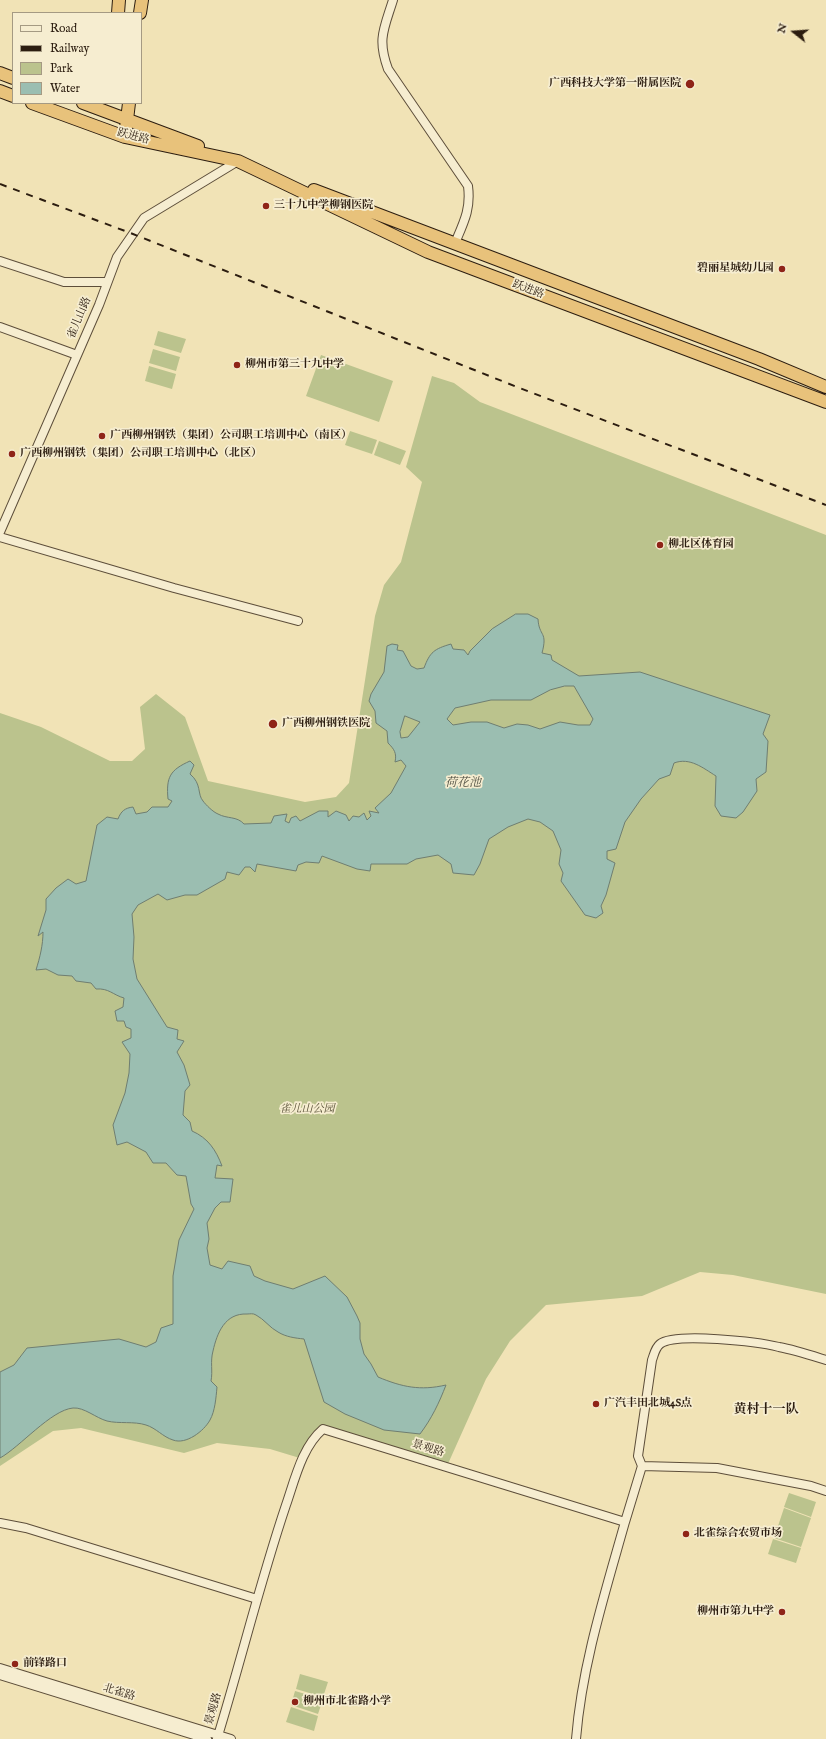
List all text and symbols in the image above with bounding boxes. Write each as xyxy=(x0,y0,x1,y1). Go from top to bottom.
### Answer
legend xyxy=(12,12,142,104)
north arrow xyxy=(774,12,814,52)
text: Road xyxy=(50,21,77,36)
text: N xyxy=(774,22,791,35)
text: Railway xyxy=(50,41,89,56)
text: Park xyxy=(50,61,73,76)
place label: 广西科技大学第一附属医院 xyxy=(549,77,681,91)
marker: 广西科技大学第一附属医院 xyxy=(684,78,696,90)
text: Water xyxy=(50,81,80,96)
street label: 跃进路 xyxy=(115,126,151,148)
place label: 三十九中学柳钢医院 xyxy=(274,199,373,213)
marker: 三十九中学柳钢医院 xyxy=(261,201,271,211)
place label: 碧丽星城幼儿园 xyxy=(697,262,774,276)
marker: 碧丽星城幼儿园 xyxy=(777,264,787,274)
street label: 跃进路 xyxy=(510,278,546,302)
street label: 雀儿山路 xyxy=(65,295,95,341)
place label: 柳州市第三十九中学 xyxy=(245,358,344,372)
marker: 柳州市第三十九中学 xyxy=(232,360,242,370)
place label: 广西柳州钢铁（集团）公司职工培训中心（南区） xyxy=(110,429,352,443)
marker: 广西柳州钢铁（集团）公司职工培训中心（南区） xyxy=(97,431,107,441)
place label: 广西柳州钢铁（集团）公司职工培训中心（北区） xyxy=(20,447,262,461)
marker: 广西柳州钢铁（集团）公司职工培训中心（北区） xyxy=(7,449,17,459)
place label: 柳北区体育园 xyxy=(668,538,734,552)
marker: 柳北区体育园 xyxy=(655,540,665,550)
place label: 广西柳州钢铁医院 xyxy=(282,717,370,731)
marker: 广西柳州钢铁医院 xyxy=(267,718,279,730)
water label: 荷花池 xyxy=(445,777,481,791)
park label: 雀儿山公园 xyxy=(280,1103,334,1117)
place label: 广汽丰田北城4S点 xyxy=(604,1397,692,1411)
marker: 广汽丰田北城4S点 xyxy=(591,1399,601,1409)
district label: 黄村十一队 xyxy=(734,1402,798,1418)
street label: 景观路 xyxy=(410,1438,446,1460)
place label: 北雀综合农贸市场 xyxy=(694,1527,782,1541)
marker: 北雀综合农贸市场 xyxy=(681,1529,691,1539)
place label: 柳州市第九中学 xyxy=(697,1605,774,1619)
marker: 柳州市第九中学 xyxy=(777,1607,787,1617)
place label: 前锋路口 xyxy=(23,1657,67,1671)
marker: 前锋路口 xyxy=(10,1659,20,1669)
street label: 北雀路 xyxy=(101,1682,137,1704)
street label: 景观路 xyxy=(203,1691,225,1727)
place label: 柳州市北雀路小学 xyxy=(303,1695,391,1709)
marker: 柳州市北雀路小学 xyxy=(290,1697,300,1707)

